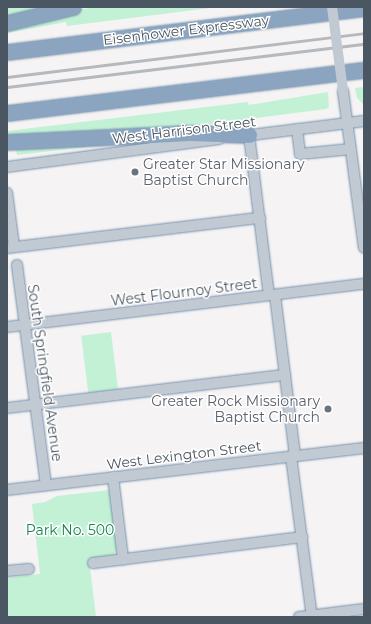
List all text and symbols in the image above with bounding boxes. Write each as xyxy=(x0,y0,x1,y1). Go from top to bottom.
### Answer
street label: Eisenhower Expressway xyxy=(102,11,270,49)
street label: West Harrison Street xyxy=(111,113,257,147)
place label: Greater Star Missionary Baptist Church xyxy=(143,156,305,188)
marker: Greater Star Missionary Baptist Church xyxy=(130,167,140,177)
street label: West Flournoy Street xyxy=(110,275,258,309)
street label: South Springfield Avenue xyxy=(24,283,66,463)
place label: Greater Rock Missionary Baptist Church xyxy=(151,393,320,426)
marker: Greater Rock Missionary Baptist Church xyxy=(323,404,333,414)
street label: West Lexington Street xyxy=(106,437,262,473)
park label: Park No. 500 xyxy=(26,522,114,538)

